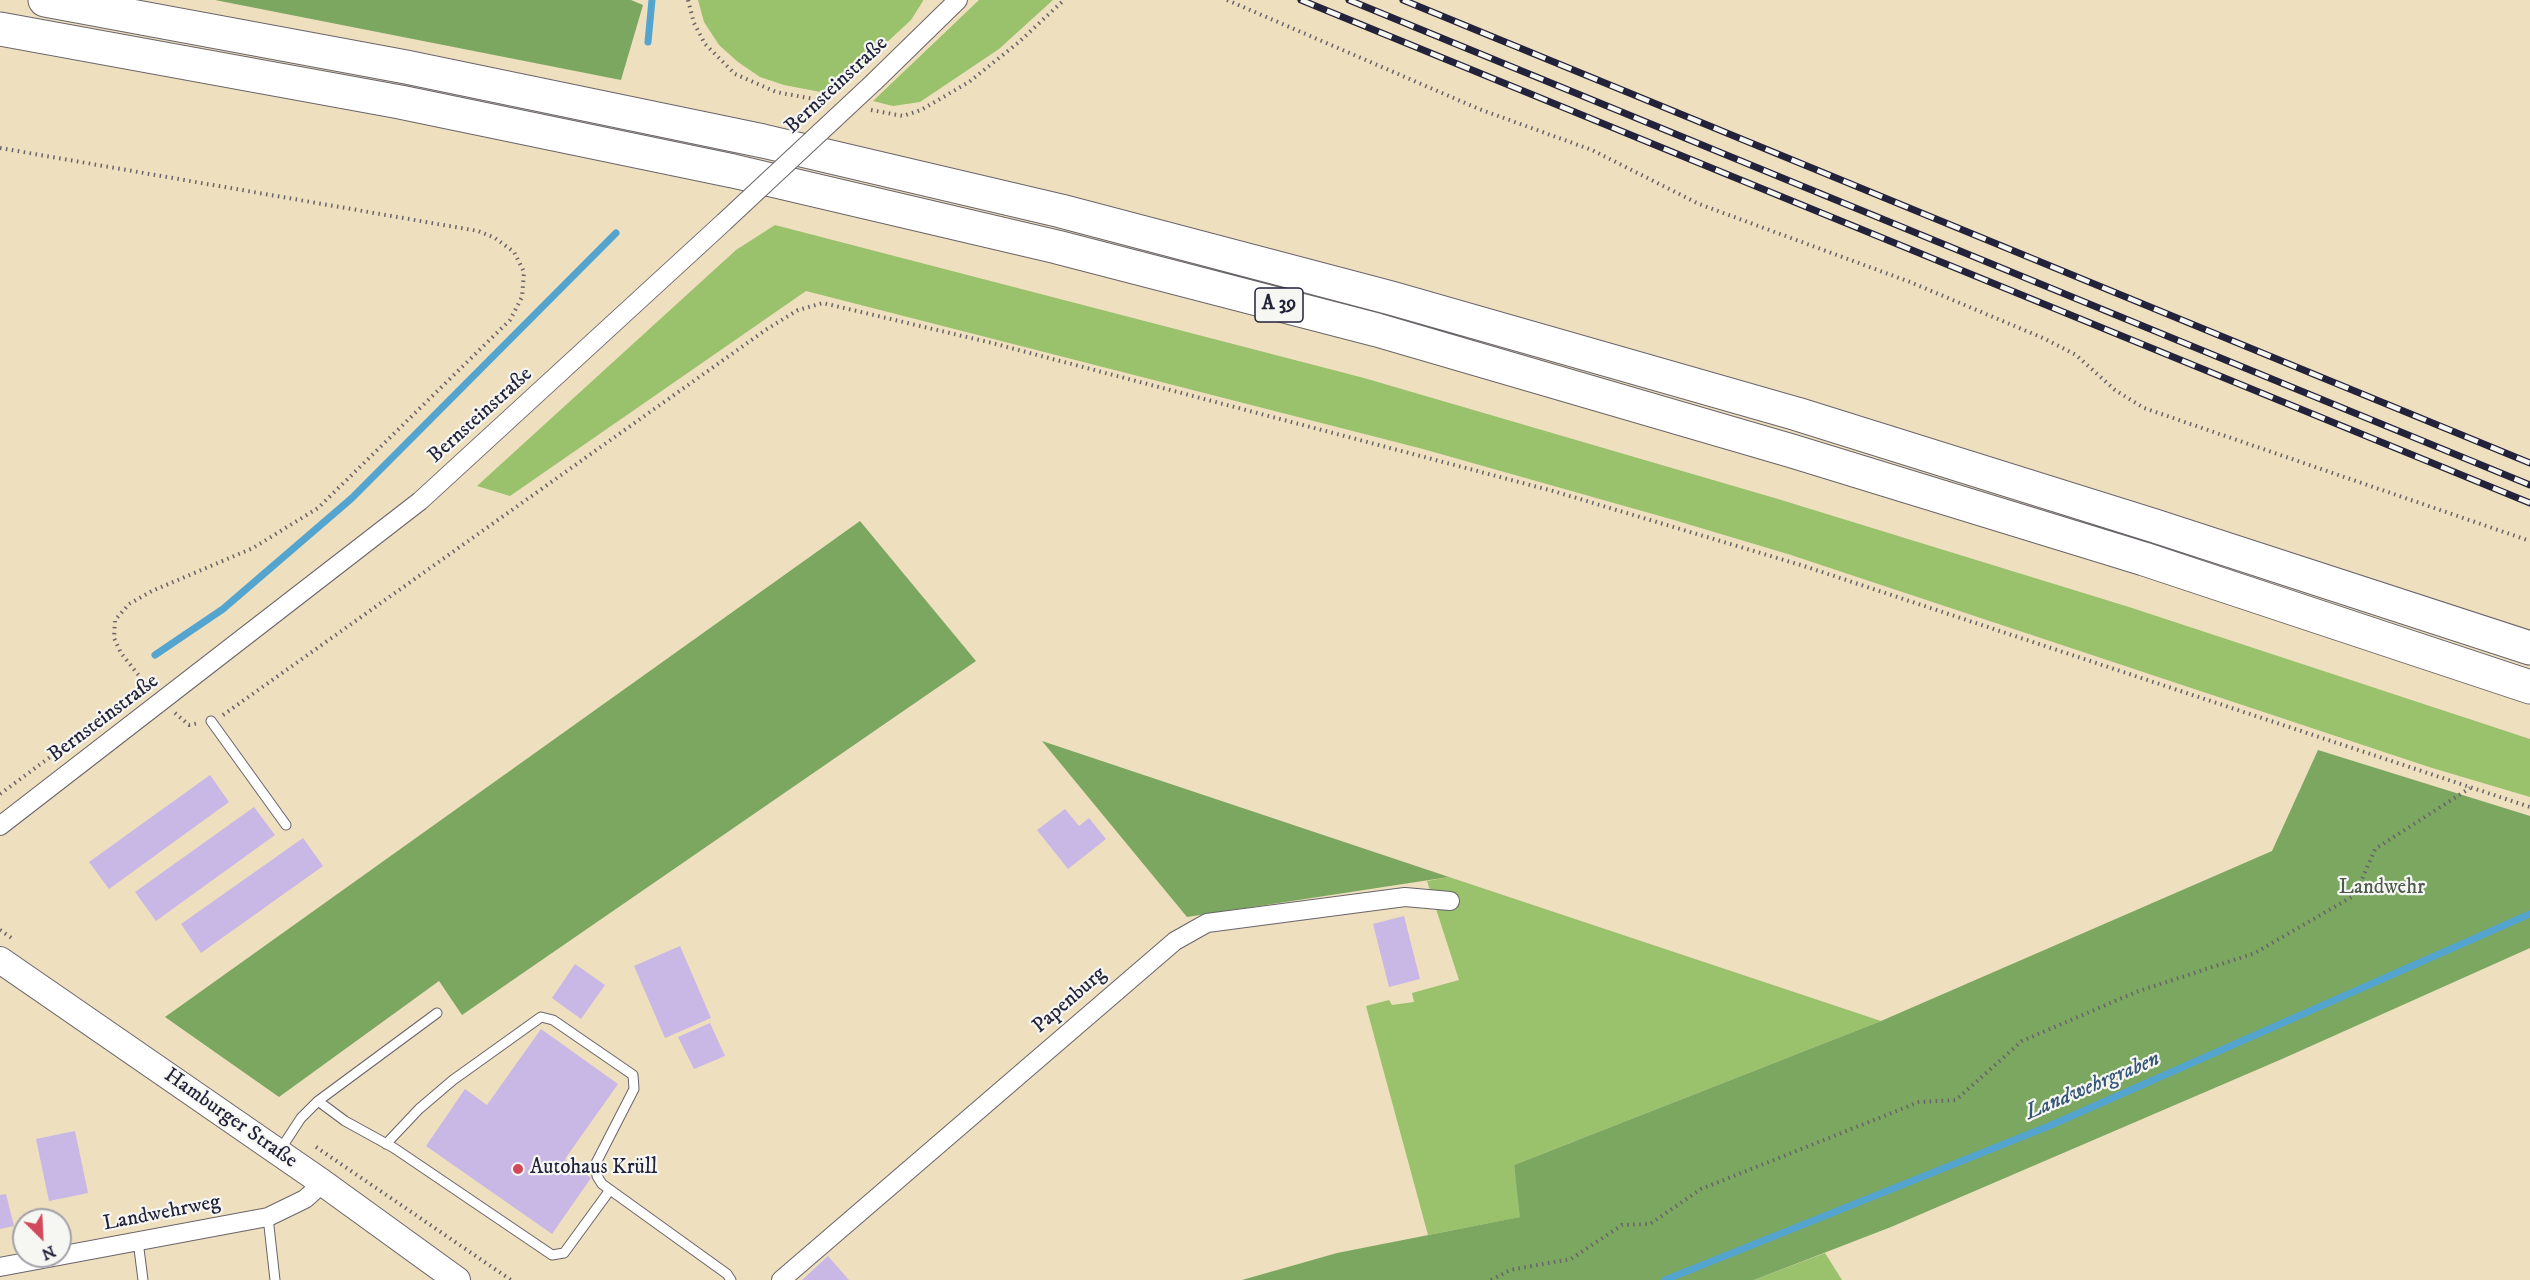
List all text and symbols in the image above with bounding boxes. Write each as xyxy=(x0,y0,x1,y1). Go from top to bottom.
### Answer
street label: Bernsteinstraße xyxy=(780,32,894,140)
road number: A 39 xyxy=(1255,288,1303,322)
street label: Bernsteinstraße xyxy=(424,363,538,469)
street label: Bernsteinstraße xyxy=(44,669,164,769)
park label: Landwehr xyxy=(2339,876,2425,902)
street label: Papenburg xyxy=(1028,962,1112,1040)
water label: Landwehrgraben xyxy=(2022,1047,2164,1127)
street label: Hamburger Straße xyxy=(158,1064,302,1174)
place label: Autohaus Krüll xyxy=(530,1156,657,1182)
marker: Autohaus Krüll xyxy=(511,1162,525,1176)
street label: Landwehrweg xyxy=(101,1190,223,1238)
north arrow xyxy=(12,1208,72,1268)
text: N xyxy=(38,1241,59,1264)

